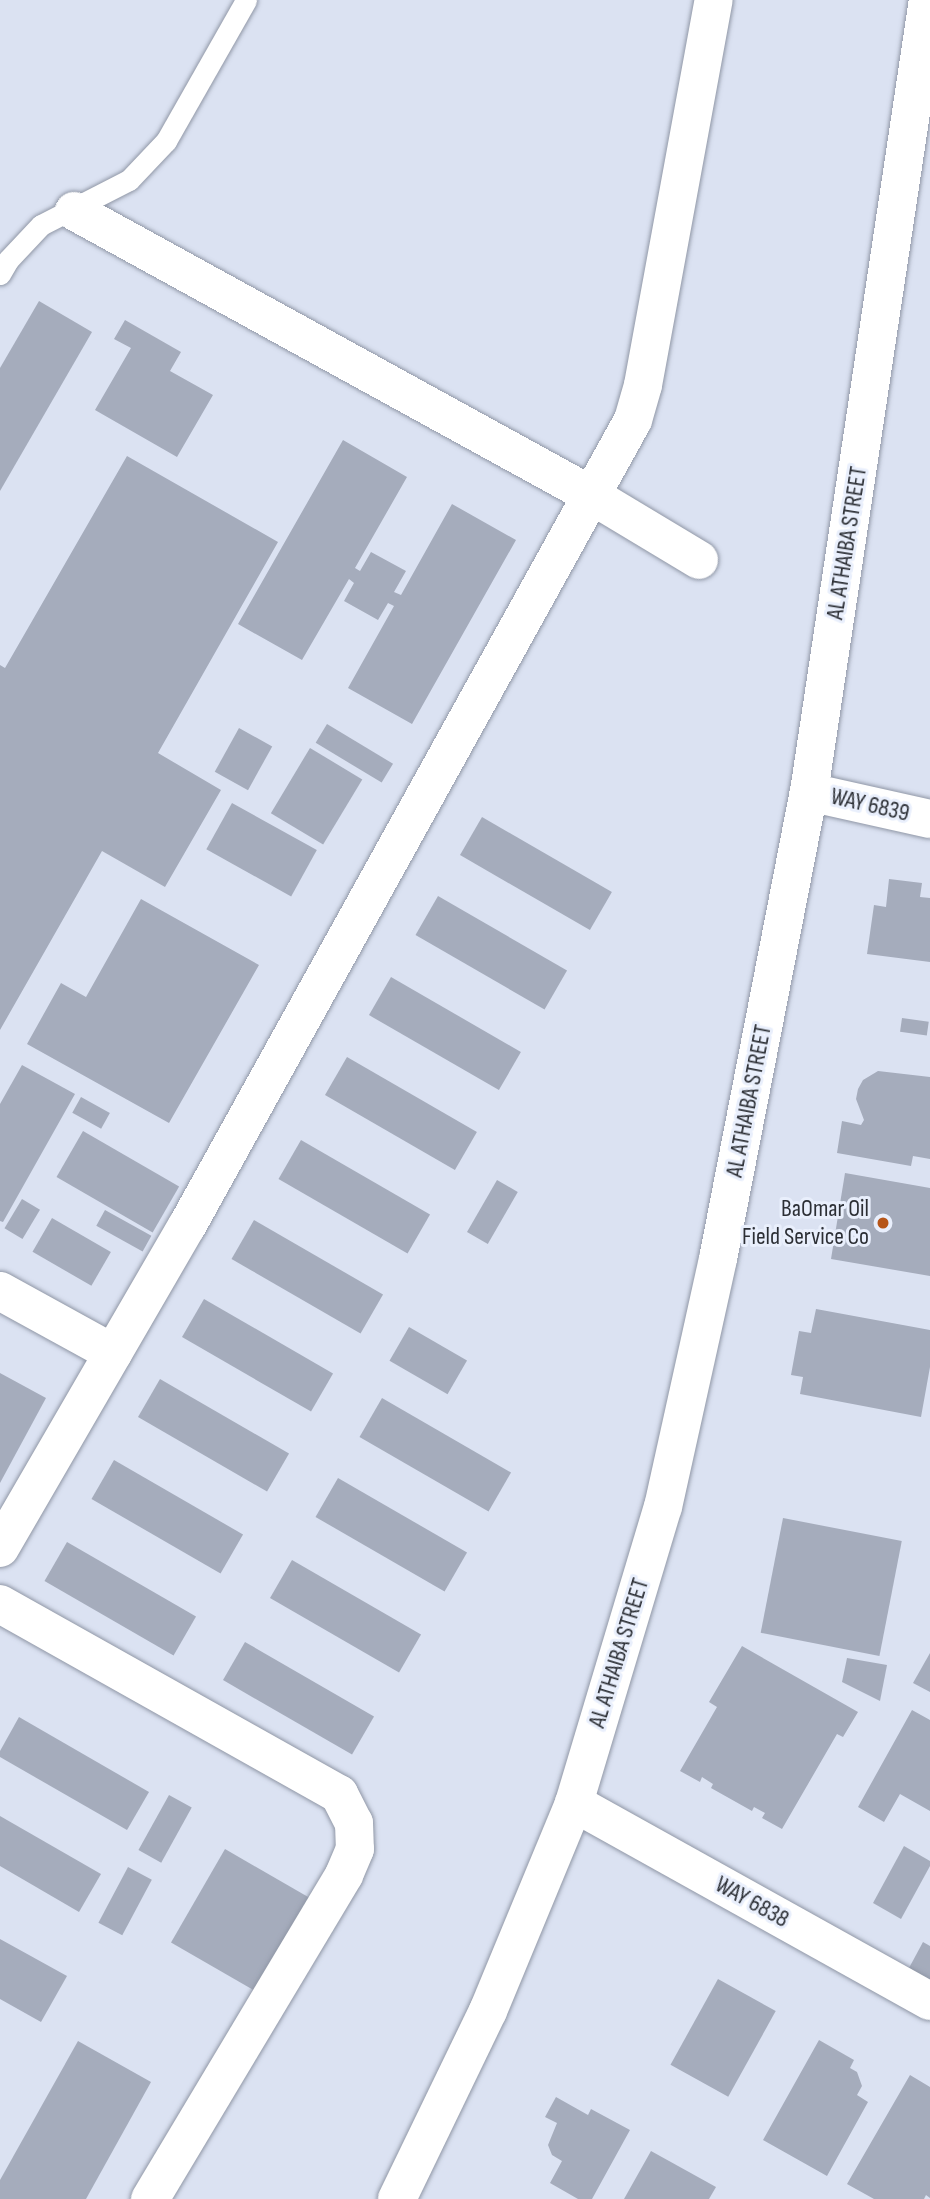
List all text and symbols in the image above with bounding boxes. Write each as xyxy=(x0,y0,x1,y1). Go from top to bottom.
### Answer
street label: AL ATHAIBA STREET xyxy=(821,464,873,622)
street label: WAY 6839 xyxy=(828,782,912,828)
street label: AL ATHAIBA STREET xyxy=(720,1022,778,1180)
place label: BaOmar Oil Field Service Co xyxy=(742,1195,869,1251)
marker: BaOmar Oil Field Service Co xyxy=(875,1215,891,1231)
street label: AL ATHAIBA STREET xyxy=(583,1575,655,1731)
street label: WAY 6838 xyxy=(710,1870,794,1934)

